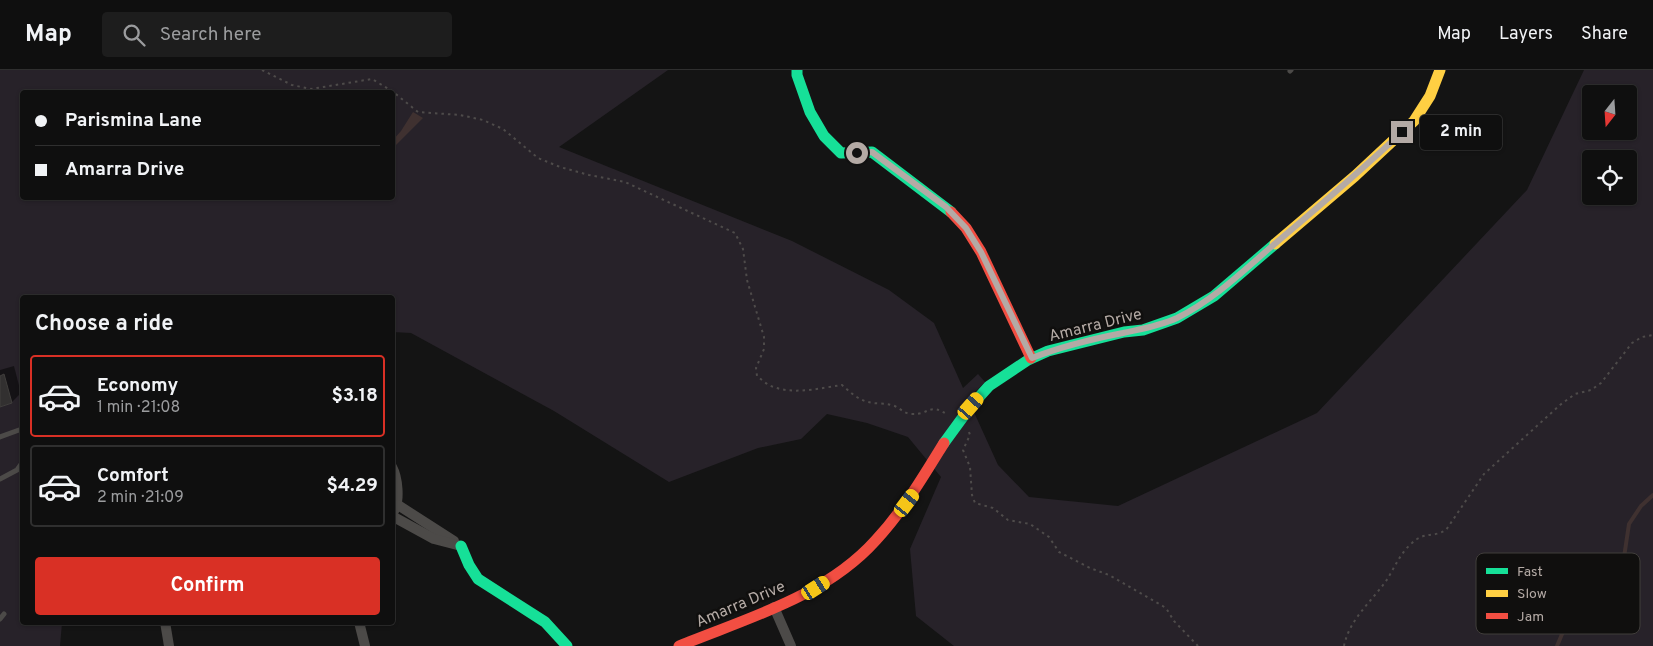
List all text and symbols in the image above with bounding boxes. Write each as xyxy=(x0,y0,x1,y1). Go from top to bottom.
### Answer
search box xyxy=(102,12,452,57)
text: Map xyxy=(25,20,72,50)
icon: search xyxy=(120,21,148,49)
text: Search here xyxy=(160,23,261,47)
text: Map xyxy=(1437,23,1471,46)
text: Layers xyxy=(1499,23,1553,46)
text: Share xyxy=(1581,23,1628,46)
north arrow xyxy=(1582,85,1638,140)
map controls xyxy=(1582,85,1637,205)
text: Parismina Lane xyxy=(65,109,202,133)
callout: 2 min xyxy=(1420,114,1502,150)
route end xyxy=(1391,121,1413,143)
text: 2 min xyxy=(1440,122,1482,142)
route start xyxy=(846,142,868,164)
button: locate xyxy=(1582,150,1637,205)
text: Amarra Drive xyxy=(65,158,184,182)
street label: Amarra Drive xyxy=(1047,305,1144,347)
text: Choose a ride xyxy=(35,311,173,338)
icon: car xyxy=(37,374,82,419)
text: Economy xyxy=(97,374,178,398)
text: $3.18 xyxy=(331,384,378,408)
car xyxy=(955,390,986,422)
text: 1 min · 21:08 xyxy=(97,398,180,418)
icon: car xyxy=(37,464,82,509)
text: Comfort xyxy=(97,464,169,488)
text: $4.29 xyxy=(326,474,378,498)
car xyxy=(891,487,922,519)
text: 2 min · 21:09 xyxy=(97,488,184,508)
legend xyxy=(1476,553,1640,634)
button: Confirm xyxy=(35,557,380,615)
text: Fast xyxy=(1517,564,1543,581)
car xyxy=(799,574,832,602)
street label: Amarra Drive xyxy=(693,577,789,633)
text: Slow xyxy=(1517,586,1547,603)
text: Jam xyxy=(1517,609,1544,626)

